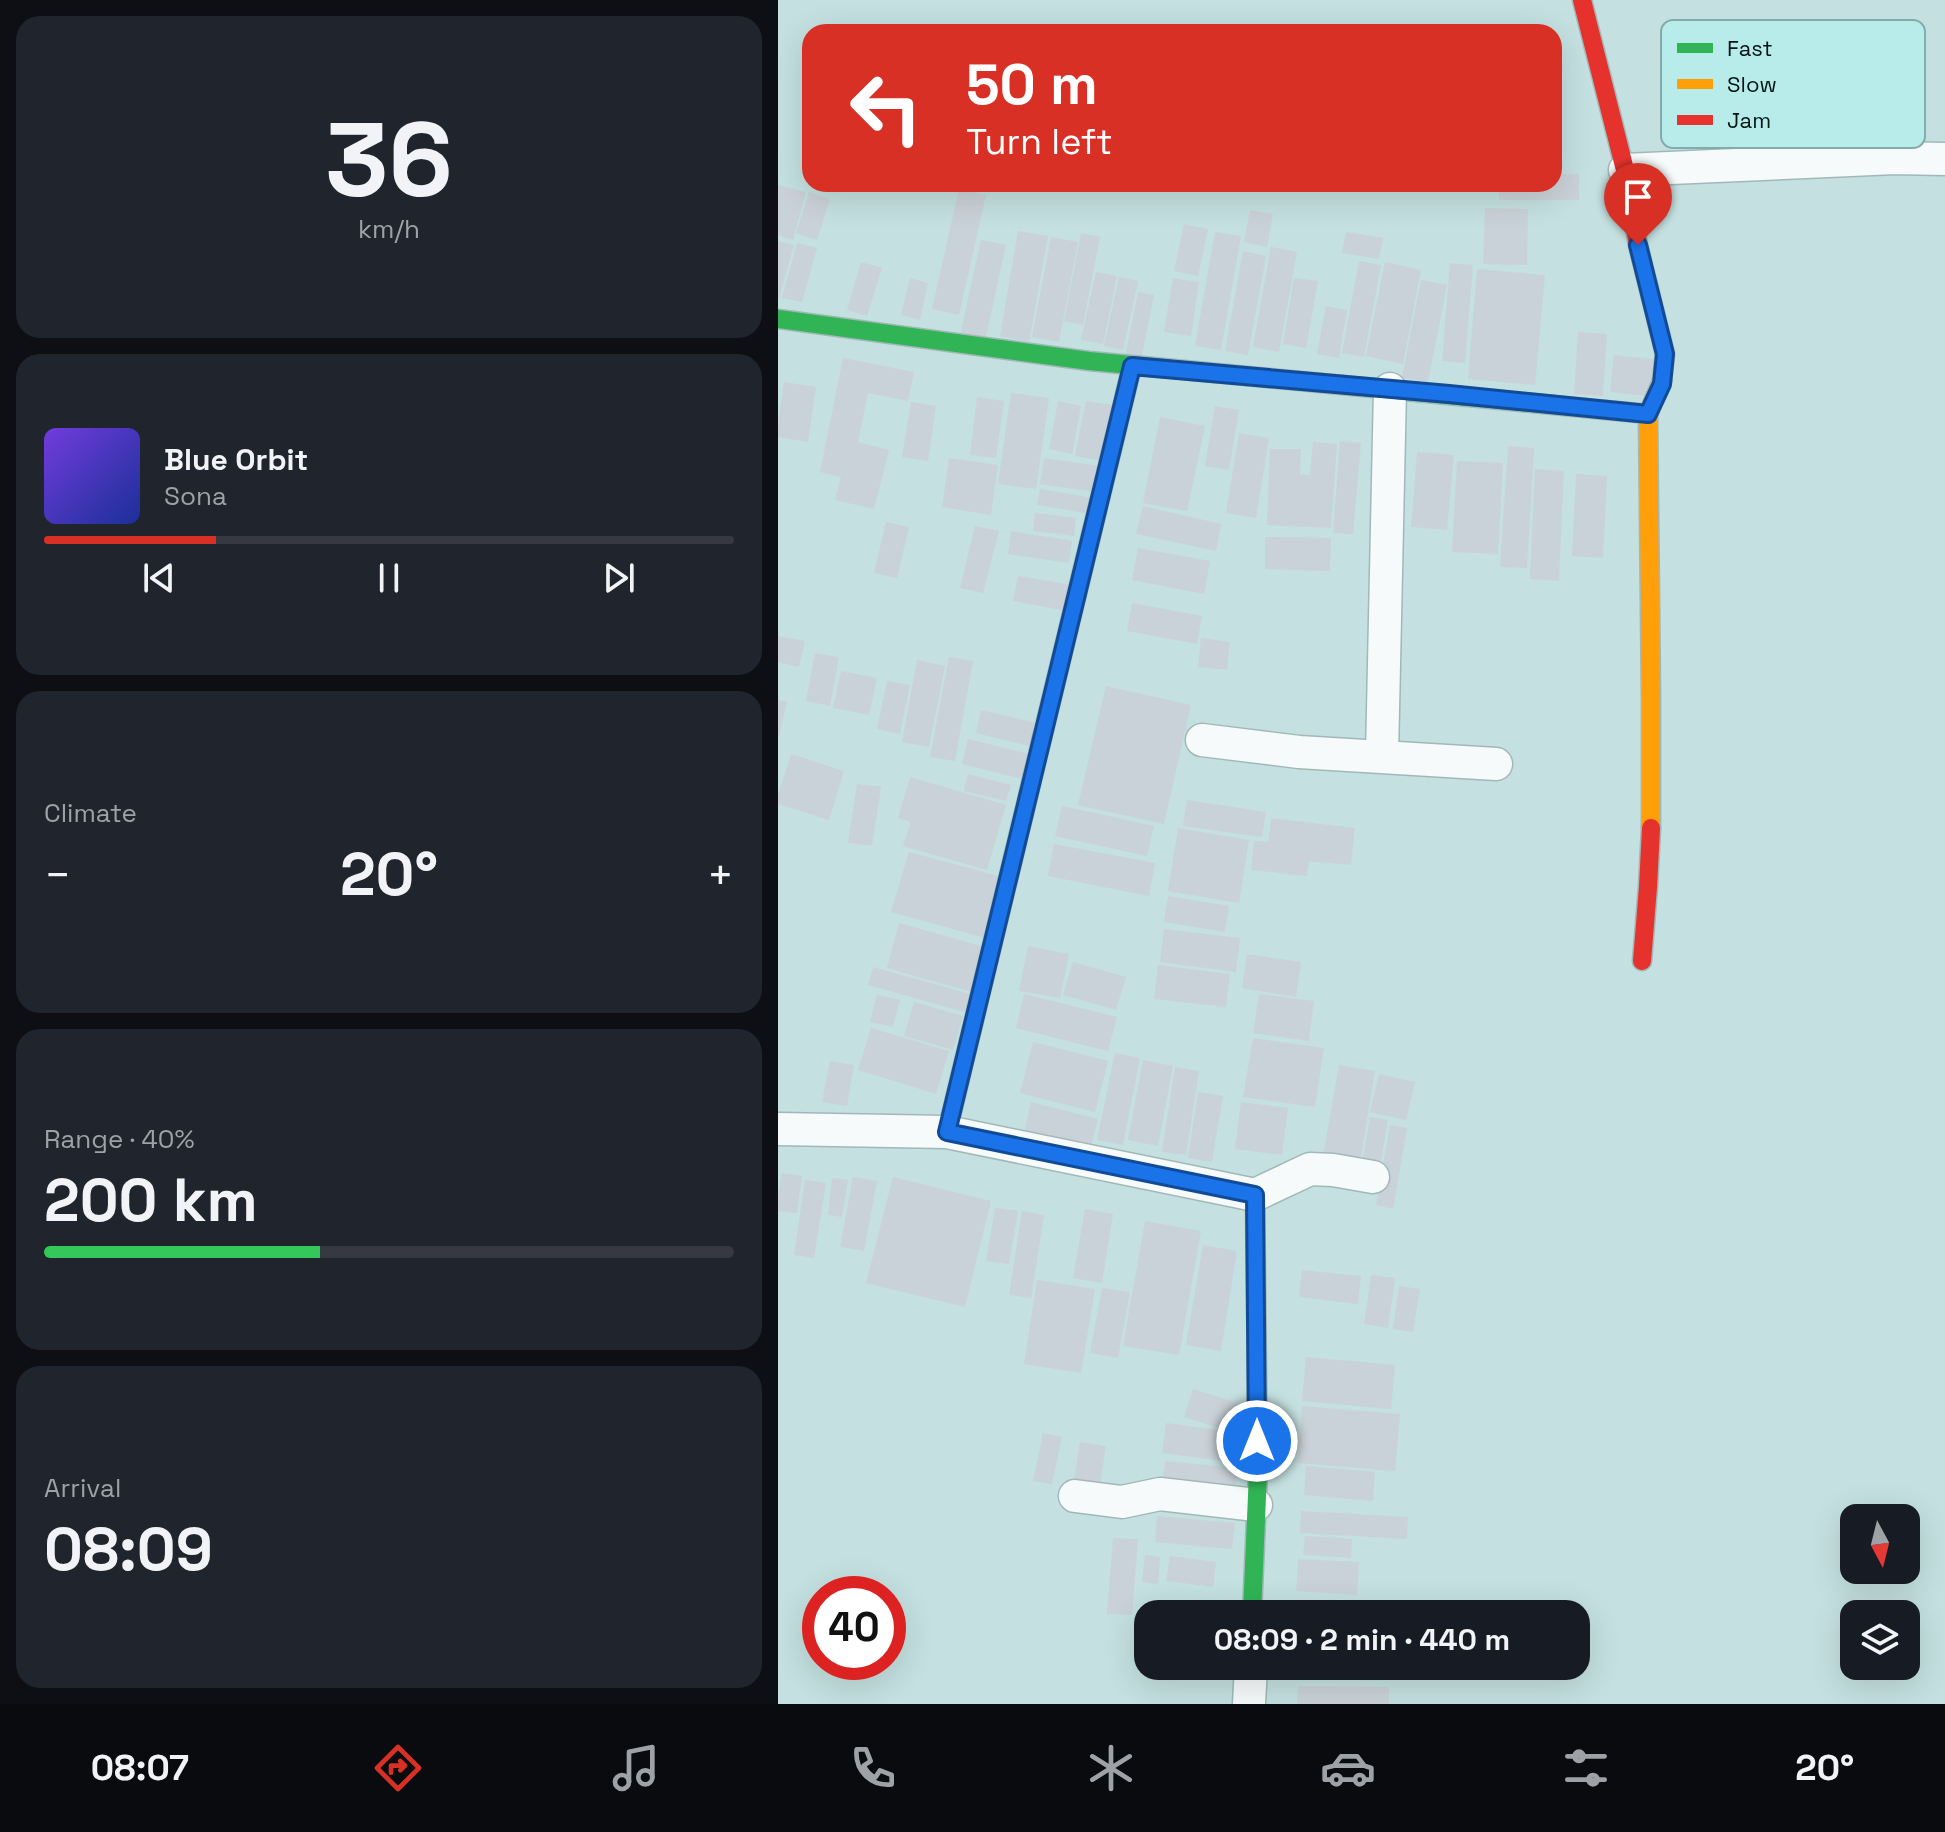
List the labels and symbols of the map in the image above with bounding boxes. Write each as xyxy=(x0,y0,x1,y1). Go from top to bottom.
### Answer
legend xyxy=(1661,20,1925,148)
text: Fast xyxy=(1727,34,1773,62)
text: Slow xyxy=(1727,70,1777,98)
text: Jam xyxy=(1727,106,1771,134)
pin xyxy=(1604,163,1672,245)
position arrow xyxy=(1215,1399,1299,1483)
north arrow xyxy=(1840,1504,1920,1584)
speed limit sign: 40 xyxy=(802,1576,906,1680)

